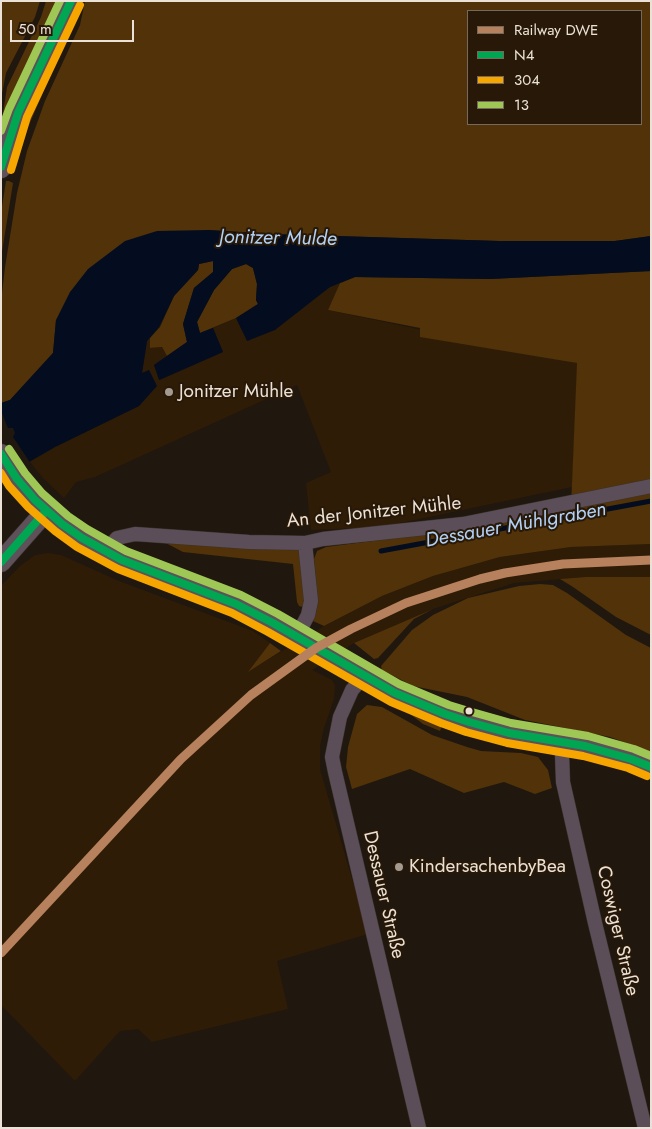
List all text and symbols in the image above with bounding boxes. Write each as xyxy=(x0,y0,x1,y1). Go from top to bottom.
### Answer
scale bar xyxy=(12,10,136,42)
legend xyxy=(467,10,642,125)
text: 50 m xyxy=(18,18,52,40)
text: Railway DWE xyxy=(514,19,598,41)
text: N4 xyxy=(514,44,534,66)
text: 304 xyxy=(514,69,540,91)
text: 13 xyxy=(514,94,529,116)
water label: Jonitzer Mulde xyxy=(219,226,337,252)
place label: Jonitzer Mühle xyxy=(179,381,293,403)
marker: Jonitzer Mühle xyxy=(163,386,175,398)
street label: An der Jonitzer Mühle xyxy=(286,492,462,534)
water label: Dessauer Mühlgraben xyxy=(424,498,608,554)
unlabelled marker xyxy=(464,706,474,716)
street label: Dessauer Straße xyxy=(357,829,409,961)
place label: KindersachenbyBea xyxy=(409,856,566,878)
marker: KindersachenbyBea xyxy=(393,861,405,873)
street label: Coswiger Straße xyxy=(591,864,643,998)

